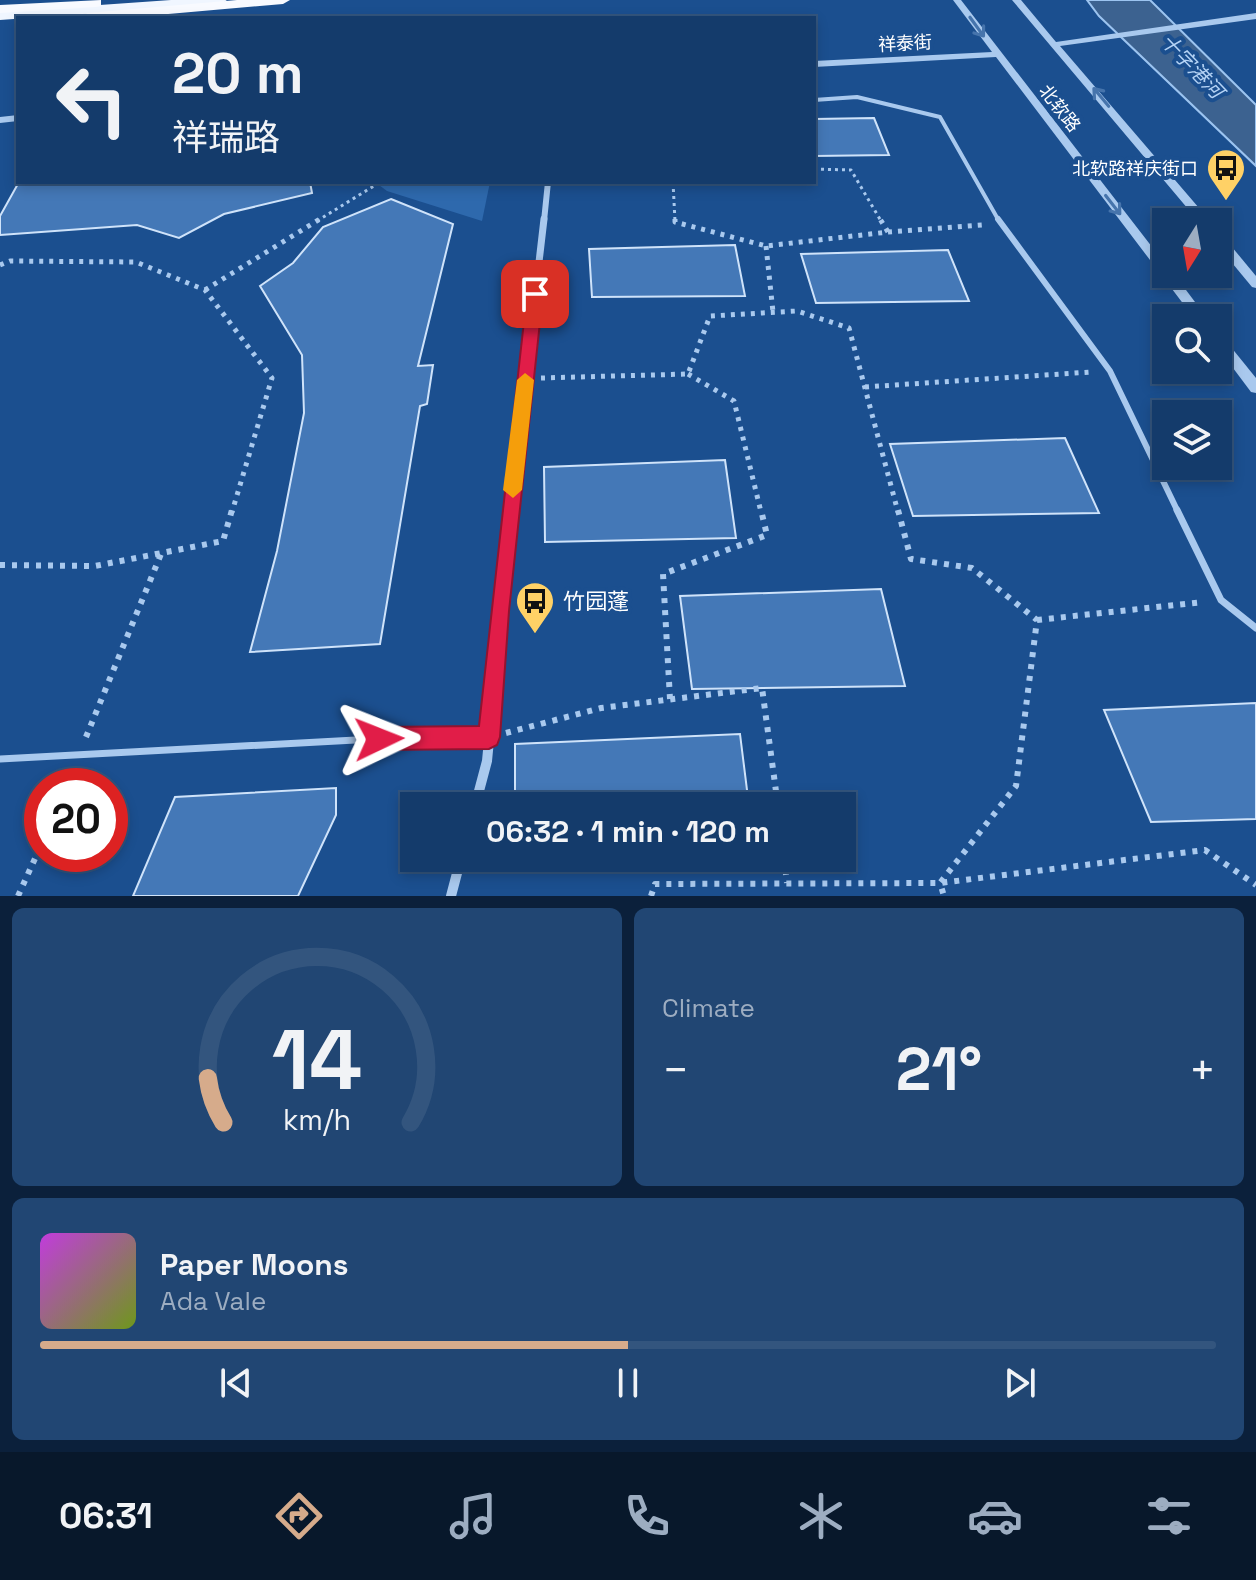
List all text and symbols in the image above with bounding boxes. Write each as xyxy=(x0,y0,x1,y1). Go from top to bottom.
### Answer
one-way arrow xyxy=(969,16,986,37)
water label: 十字港河 xyxy=(1155,28,1232,107)
street label: 祥泰街 xyxy=(877,30,933,56)
text: 20 m xyxy=(172,38,304,109)
icon: left xyxy=(40,48,144,152)
street label: 北软路 xyxy=(1034,80,1086,136)
one-way arrow xyxy=(1092,88,1110,108)
text: 祥瑞路 xyxy=(172,115,280,161)
bus stop icon: 北软路祥庆街口 xyxy=(1205,147,1247,202)
place label: 北软路祥庆街口 xyxy=(1072,157,1198,180)
one-way arrow xyxy=(1104,194,1121,215)
north arrow xyxy=(1152,208,1232,288)
map controls xyxy=(1152,208,1232,480)
pin xyxy=(501,260,569,328)
icon: arrive xyxy=(513,272,557,316)
button: search xyxy=(1152,304,1232,384)
button: layers xyxy=(1152,400,1232,480)
bus stop icon: 竹园蓬 xyxy=(514,580,556,635)
place label: 竹园蓬 xyxy=(563,587,629,615)
position arrow xyxy=(337,697,421,781)
speed limit sign: 20 xyxy=(24,768,128,872)
text: 06:32 · 1 min · 120 m xyxy=(486,812,770,851)
text: Climate xyxy=(662,991,755,1025)
text: 14 xyxy=(272,1007,362,1113)
text: 21° xyxy=(896,1031,982,1108)
text: − xyxy=(662,1042,689,1098)
text: + xyxy=(1189,1042,1216,1098)
text: km/h xyxy=(283,1102,351,1138)
text: Paper Moons xyxy=(160,1245,349,1284)
text: Ada Vale xyxy=(160,1284,266,1318)
icon: previous xyxy=(214,1361,258,1405)
icon: pause xyxy=(606,1361,650,1405)
icon: next xyxy=(998,1361,1042,1405)
icon: directions xyxy=(271,1488,327,1544)
icon: music xyxy=(445,1488,501,1544)
icon: phone xyxy=(619,1488,675,1544)
icon: climate xyxy=(793,1488,849,1544)
icon: car xyxy=(967,1488,1023,1544)
icon: filters xyxy=(1141,1488,1197,1544)
text: 06:31 xyxy=(59,1493,153,1539)

